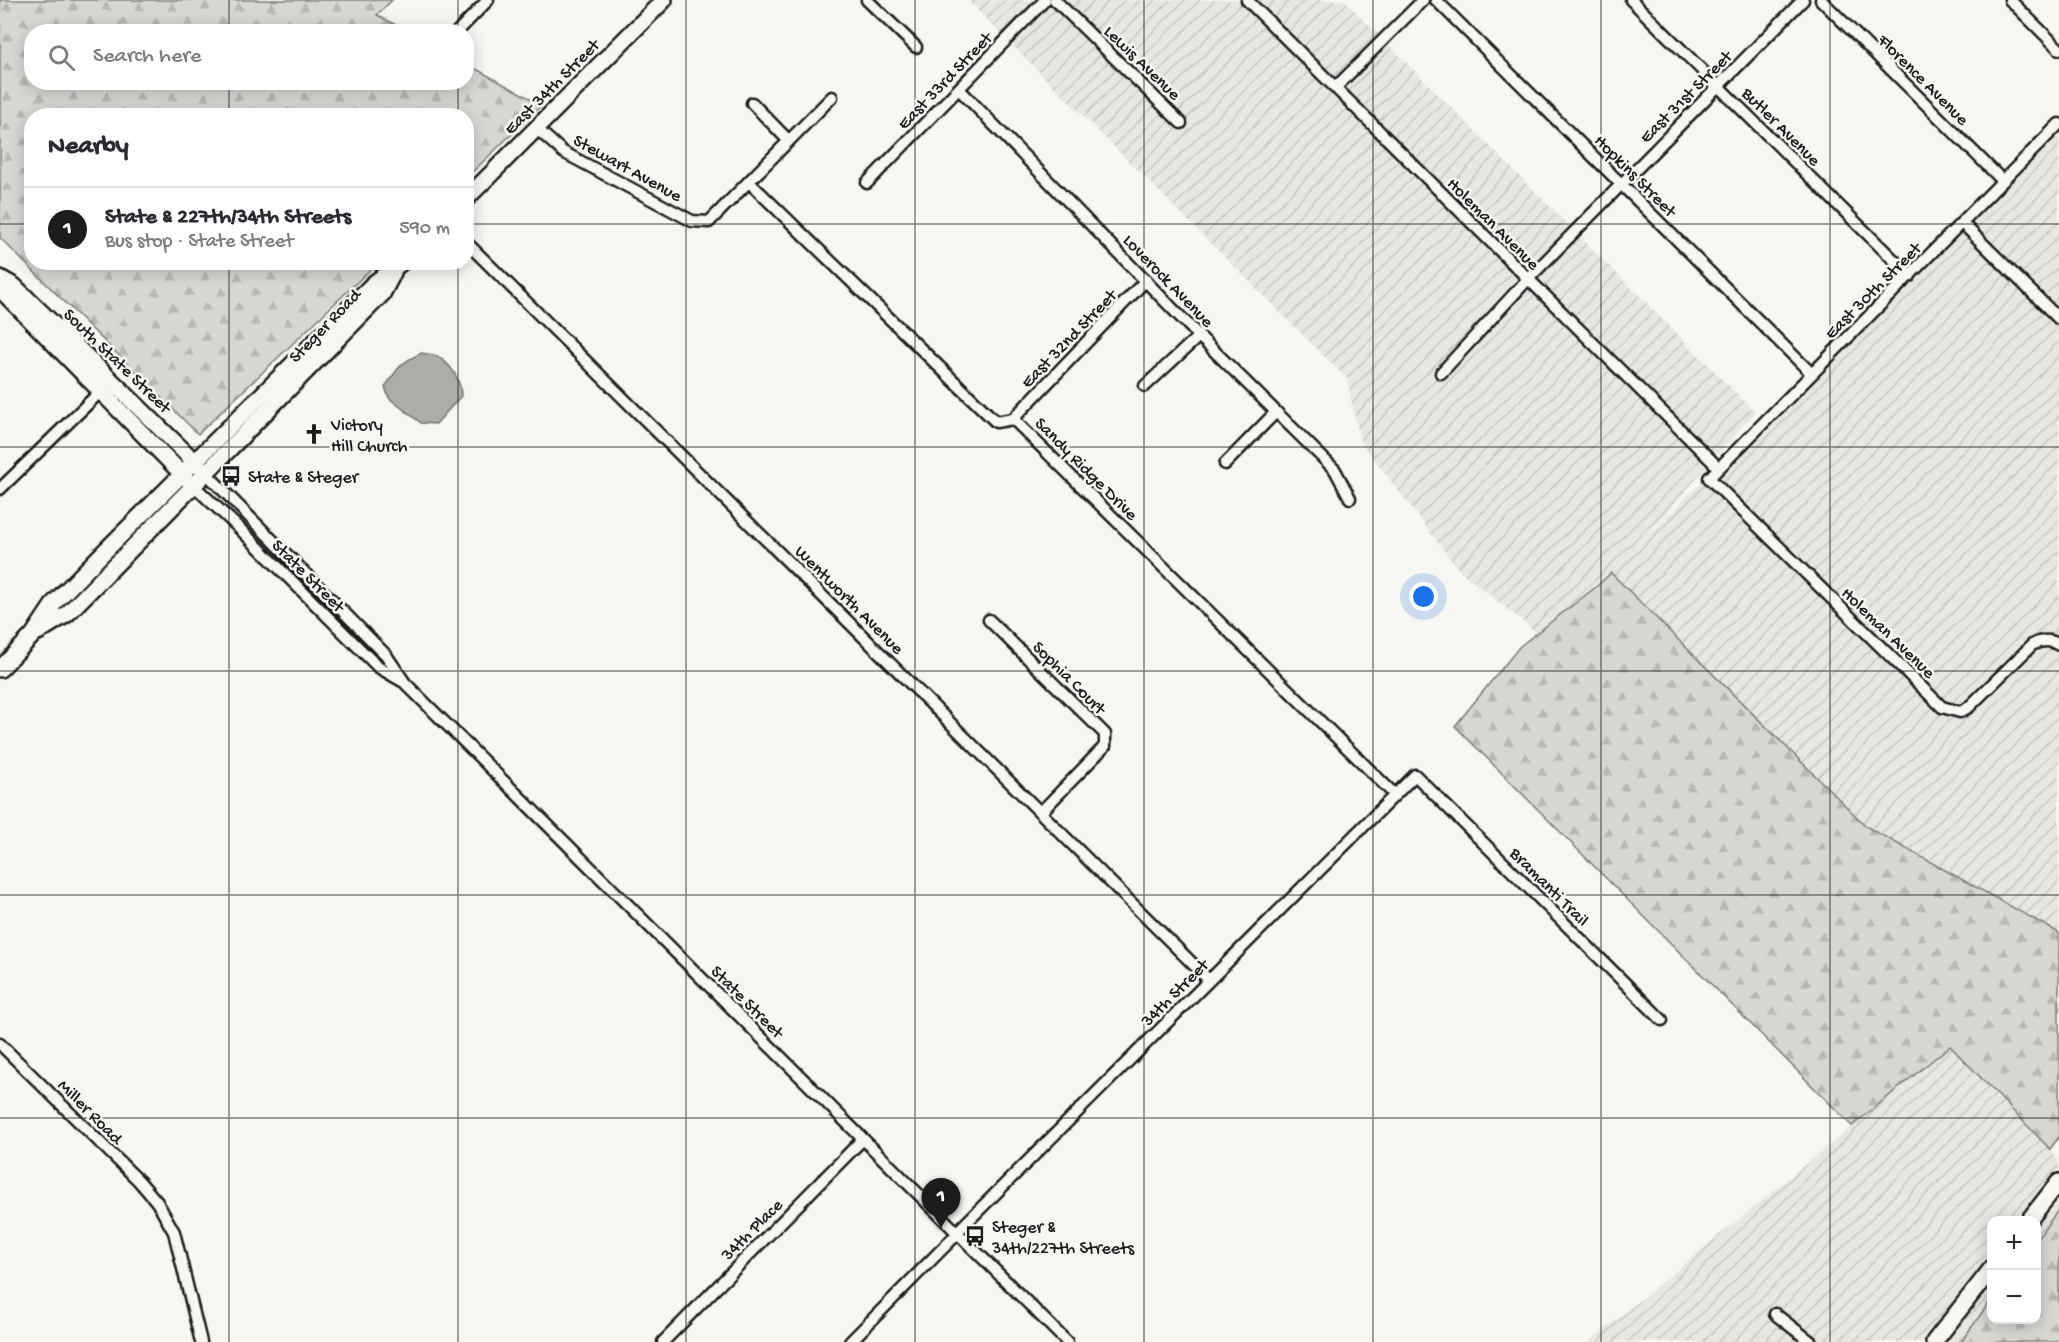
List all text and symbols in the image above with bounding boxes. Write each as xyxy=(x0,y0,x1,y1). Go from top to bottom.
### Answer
street label: Lewis Avenue xyxy=(1098,22,1185,106)
search box xyxy=(24,24,474,90)
street label: East 33rd Street xyxy=(894,27,999,135)
street label: Florence Avenue xyxy=(1871,30,1973,131)
street label: East 34th Street xyxy=(501,34,606,140)
icon: search xyxy=(45,41,78,74)
text: Search here xyxy=(93,44,201,70)
street label: East 31st Street xyxy=(1636,46,1739,148)
street label: Butler Avenue xyxy=(1736,83,1825,172)
street label: Stewart Avenue xyxy=(569,131,685,208)
street label: Hopkins Street xyxy=(1589,131,1681,223)
text: Nearby xyxy=(48,132,129,163)
street label: Holeman Avenue xyxy=(1441,174,1543,276)
text: State & 227th/34th Streets xyxy=(105,205,351,231)
text: 1 xyxy=(63,218,72,241)
text: 590 m xyxy=(399,218,450,241)
text: Bus stop · State Street xyxy=(105,231,293,254)
street label: Loverock Avenue xyxy=(1117,231,1217,333)
street label: East 30th Street xyxy=(1821,238,1928,345)
street label: Steger Road xyxy=(285,284,367,368)
street label: East 32nd Street xyxy=(1017,285,1123,393)
street label: South State Street xyxy=(58,305,176,420)
street label: Sandy Ridge Drive xyxy=(1029,414,1142,526)
place label: Victory Hill Church xyxy=(330,416,408,458)
church icon: Victory Hill Church xyxy=(302,422,326,446)
bus stop icon: State & Steger xyxy=(219,464,243,488)
place label: State & Steger xyxy=(248,468,360,489)
street label: State Street xyxy=(266,536,349,619)
street label: Wentworth Avenue xyxy=(789,542,908,660)
your location xyxy=(1409,582,1438,611)
street label: Holeman Avenue xyxy=(1836,584,1939,684)
street label: Sophia Court xyxy=(1027,638,1111,721)
street label: Bramanti Trail xyxy=(1503,843,1592,932)
street label: 34th Street xyxy=(1137,954,1215,1033)
street label: State Street xyxy=(705,962,788,1045)
street label: Miller Road xyxy=(52,1076,127,1151)
pin: 1 xyxy=(922,1178,960,1228)
street label: 34th Place xyxy=(717,1195,788,1267)
map controls xyxy=(1987,1216,2041,1324)
button: + xyxy=(1987,1216,2041,1270)
place label: Steger & 34th/227th Streets xyxy=(991,1218,1135,1260)
bus stop icon: Steger & 34th/227th Streets xyxy=(963,1224,987,1248)
button: − xyxy=(1987,1270,2041,1324)

